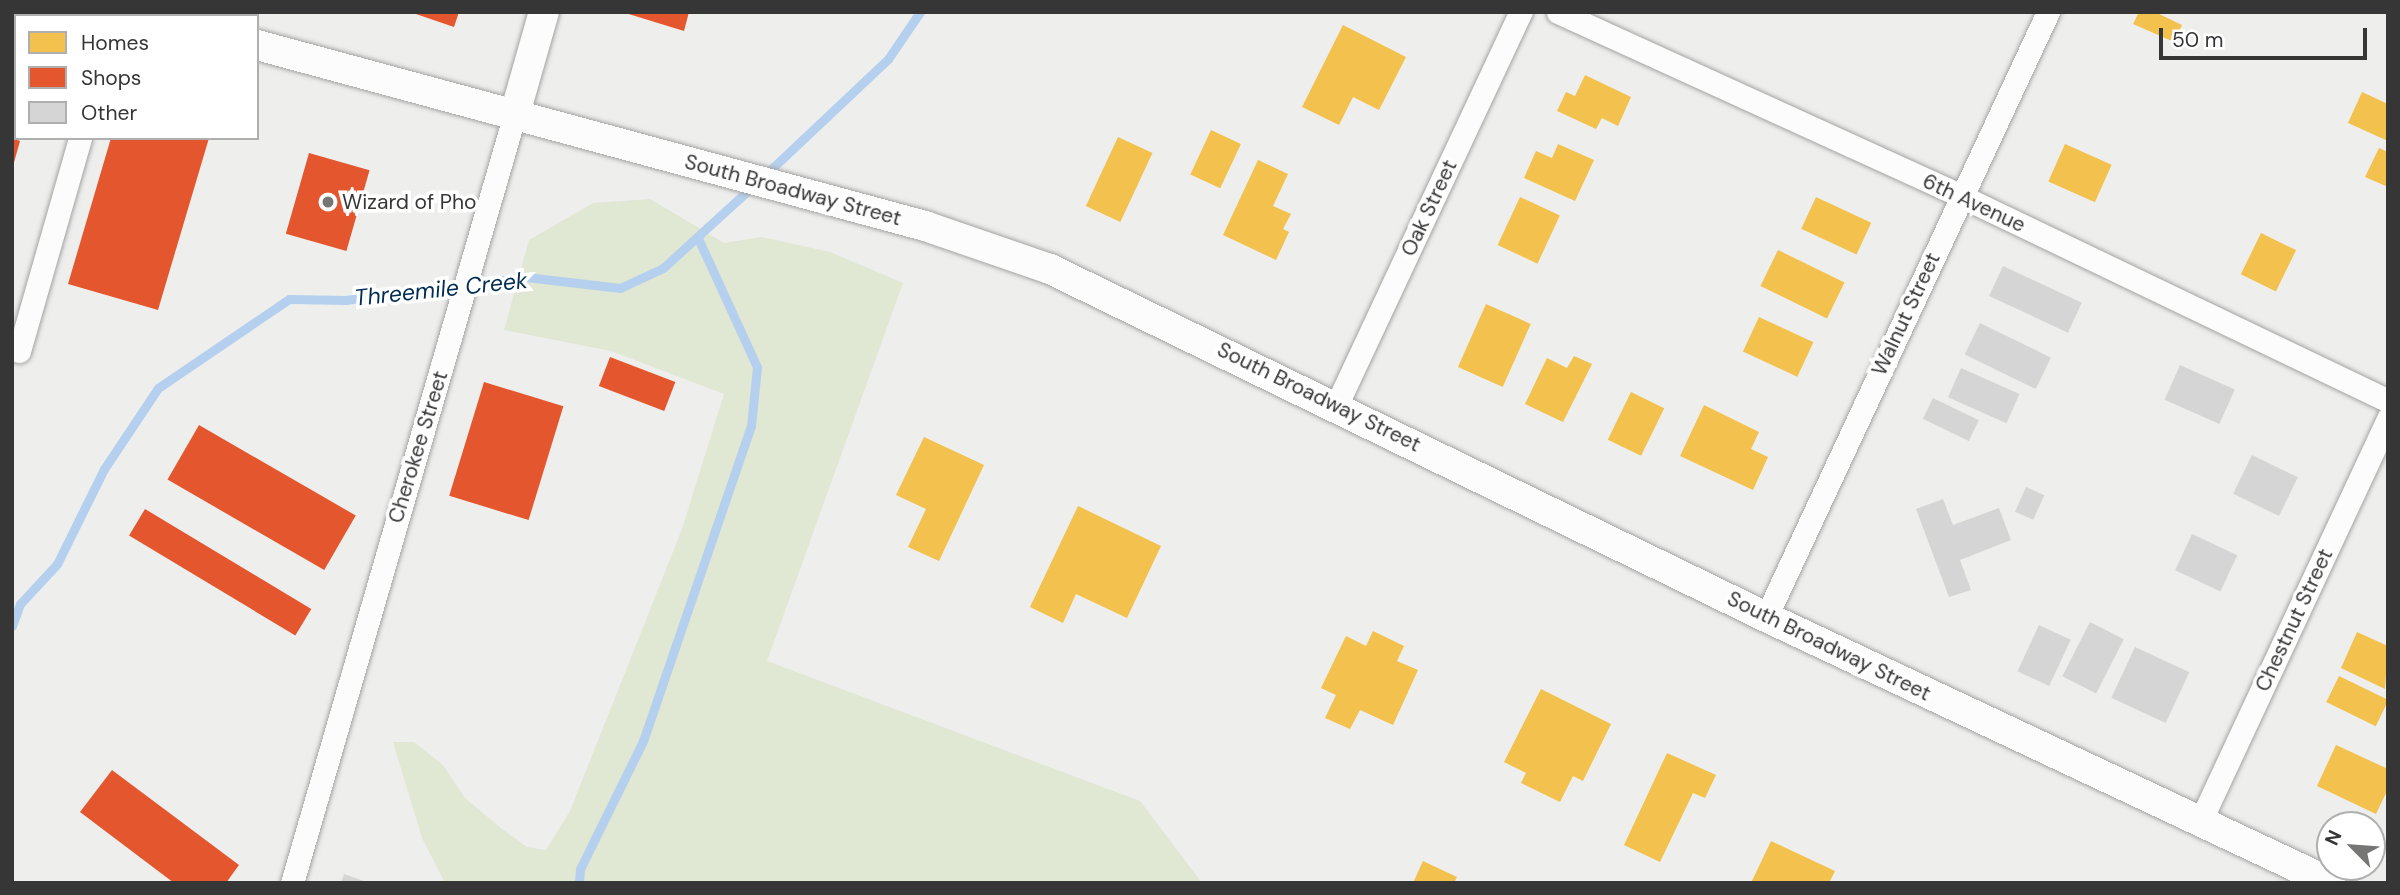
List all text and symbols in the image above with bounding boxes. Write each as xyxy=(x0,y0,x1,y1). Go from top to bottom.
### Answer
legend xyxy=(14,14,259,140)
scale bar xyxy=(2162,14,2370,58)
text: 50 m xyxy=(2172,26,2223,54)
text: Homes xyxy=(81,29,149,57)
text: Shops xyxy=(81,64,141,92)
text: Other xyxy=(81,99,137,127)
street label: South Broadway Street xyxy=(682,149,904,231)
street label: Oak Street xyxy=(1396,156,1462,260)
street label: 6th Avenue xyxy=(1919,168,2029,238)
place label: Wizard of Pho xyxy=(342,189,476,215)
marker: Wizard of Pho xyxy=(320,194,336,210)
street label: Walnut Street xyxy=(1867,248,1945,380)
water label: Threemile Creek xyxy=(353,266,529,312)
street label: South Broadway Street xyxy=(1213,337,1425,457)
street label: Cherokee Street xyxy=(383,368,453,526)
street label: Chestnut Street xyxy=(2250,545,2338,695)
street label: South Broadway Street xyxy=(1723,586,1935,706)
north arrow xyxy=(2316,811,2386,881)
text: N xyxy=(2319,826,2348,849)

